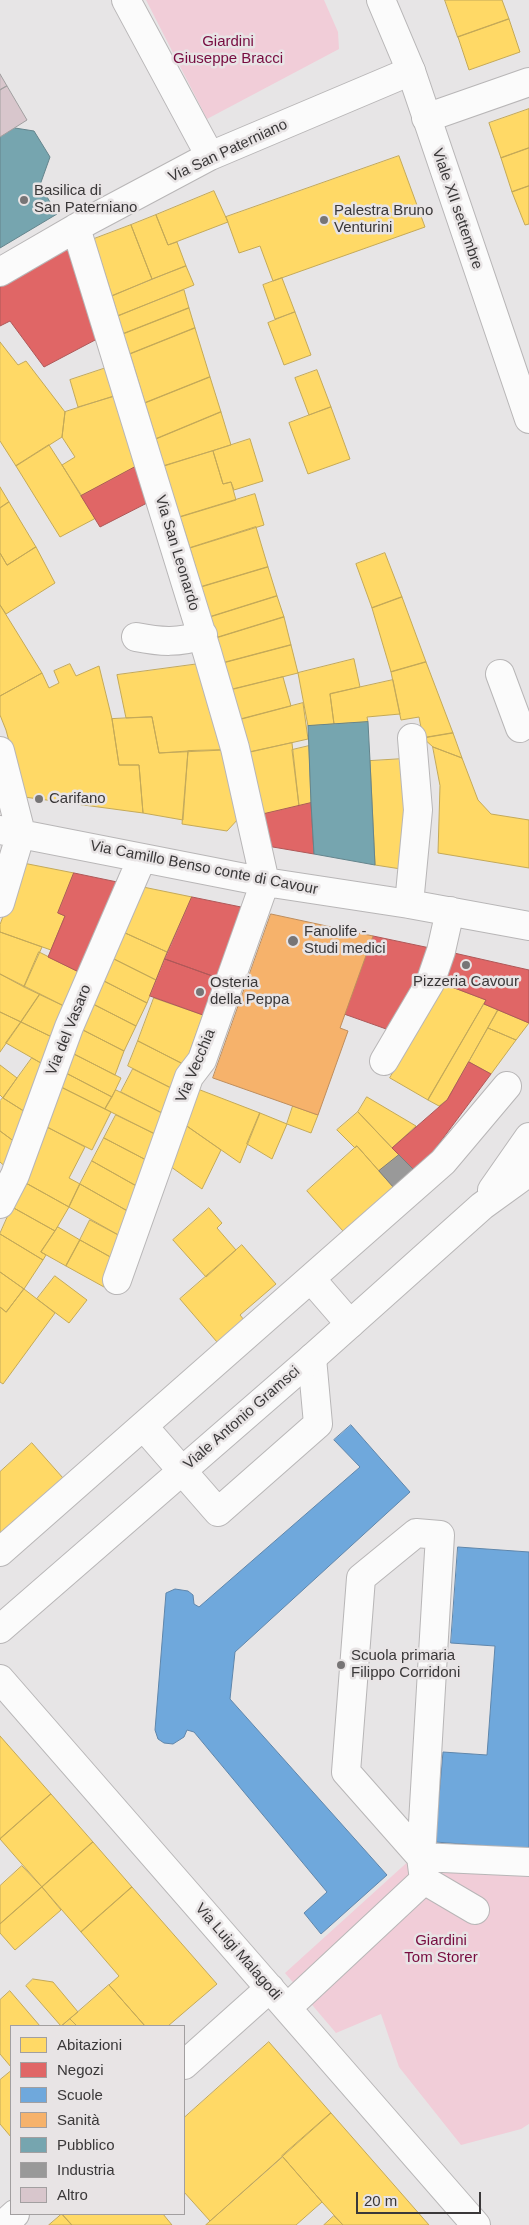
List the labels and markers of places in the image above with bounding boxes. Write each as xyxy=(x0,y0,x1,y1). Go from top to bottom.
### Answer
place label: Basilica di San Paterniano xyxy=(34,182,137,217)
marker: Basilica di San Paterniano xyxy=(18,194,30,206)
place label: Palestra Bruno Venturini xyxy=(334,202,433,237)
marker: Palestra Bruno Venturini xyxy=(318,214,330,226)
place label: Carifano xyxy=(49,790,106,808)
marker: Carifano xyxy=(33,793,45,805)
place label: Fanolife - Studi medici xyxy=(304,923,386,958)
marker: Fanolife - Studi medici xyxy=(286,934,300,948)
marker: Pizzeria Cavour xyxy=(460,959,472,971)
place label: Pizzeria Cavour xyxy=(413,973,519,991)
place label: Osteria della Peppa xyxy=(210,974,289,1009)
marker: Osteria della Peppa xyxy=(194,986,206,998)
place label: Scuola primaria Filippo Corridoni xyxy=(351,1647,460,1682)
marker: Scuola primaria Filippo Corridoni xyxy=(335,1659,347,1671)

